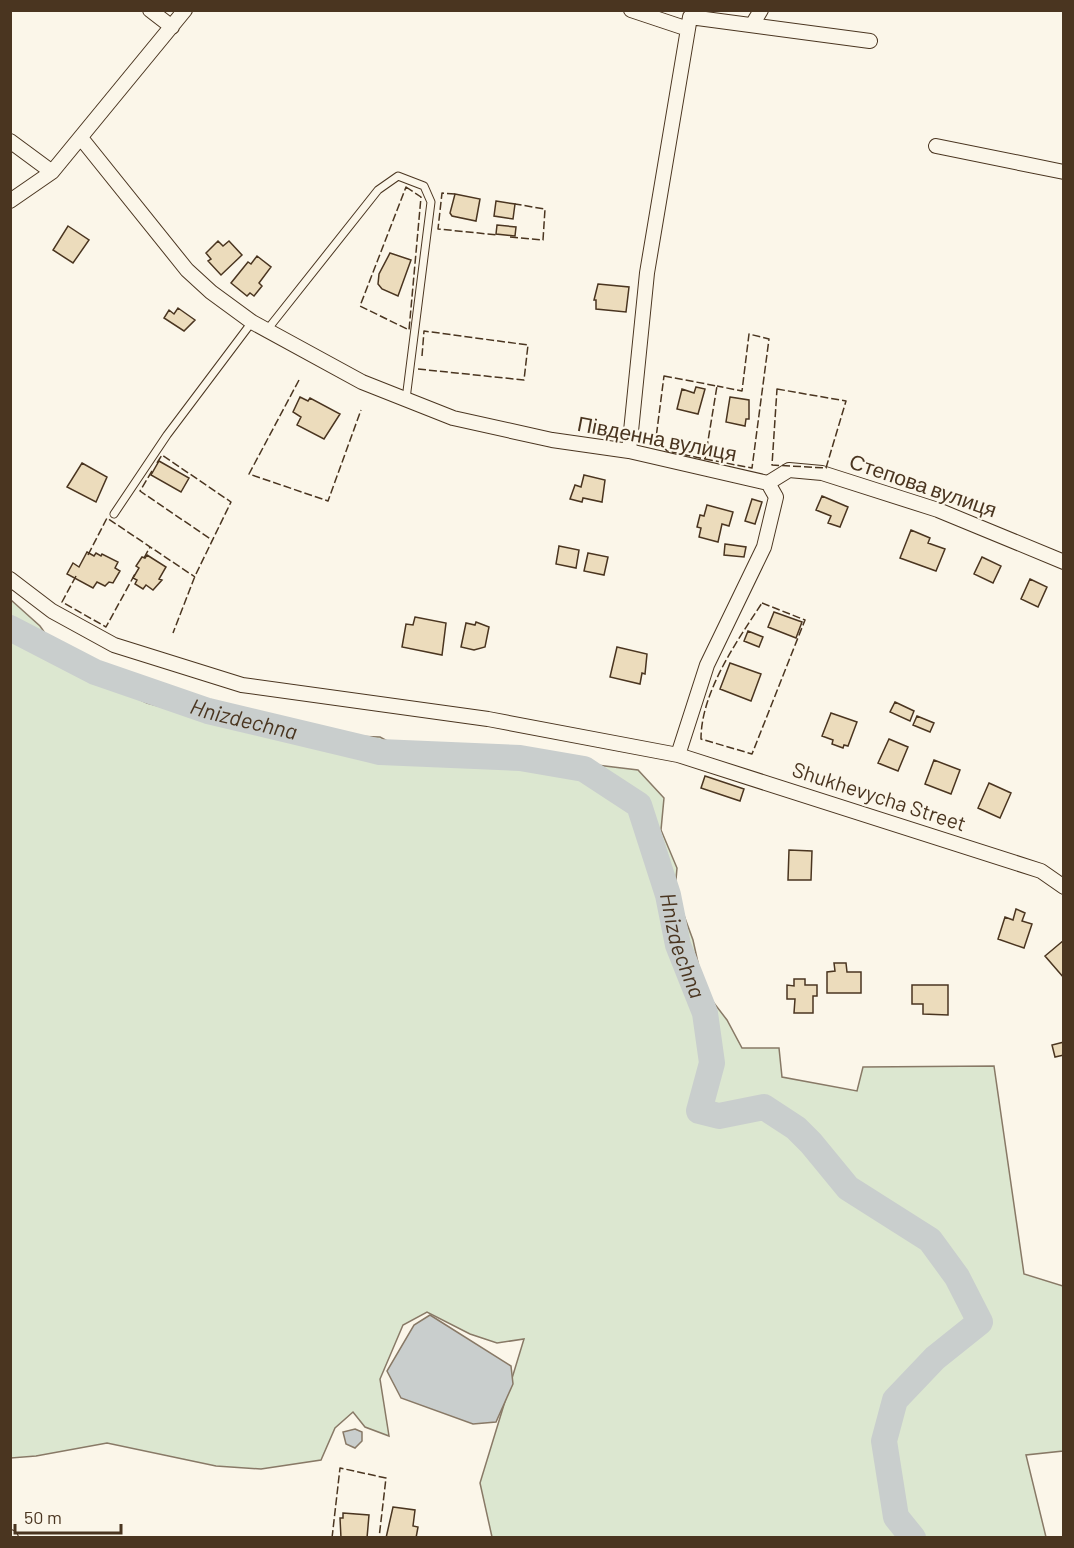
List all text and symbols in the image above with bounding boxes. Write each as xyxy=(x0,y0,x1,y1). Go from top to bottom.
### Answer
street label: Південна вулиця xyxy=(575,410,739,465)
street label: Степова вулиця xyxy=(847,448,1000,522)
water label: Hnizdechna xyxy=(187,692,300,744)
street label: Shukhevycha Street xyxy=(789,756,970,835)
water label: Hnizdechna xyxy=(656,890,712,1002)
scale bar xyxy=(15,1497,122,1535)
text: 50 m xyxy=(24,1506,62,1528)

